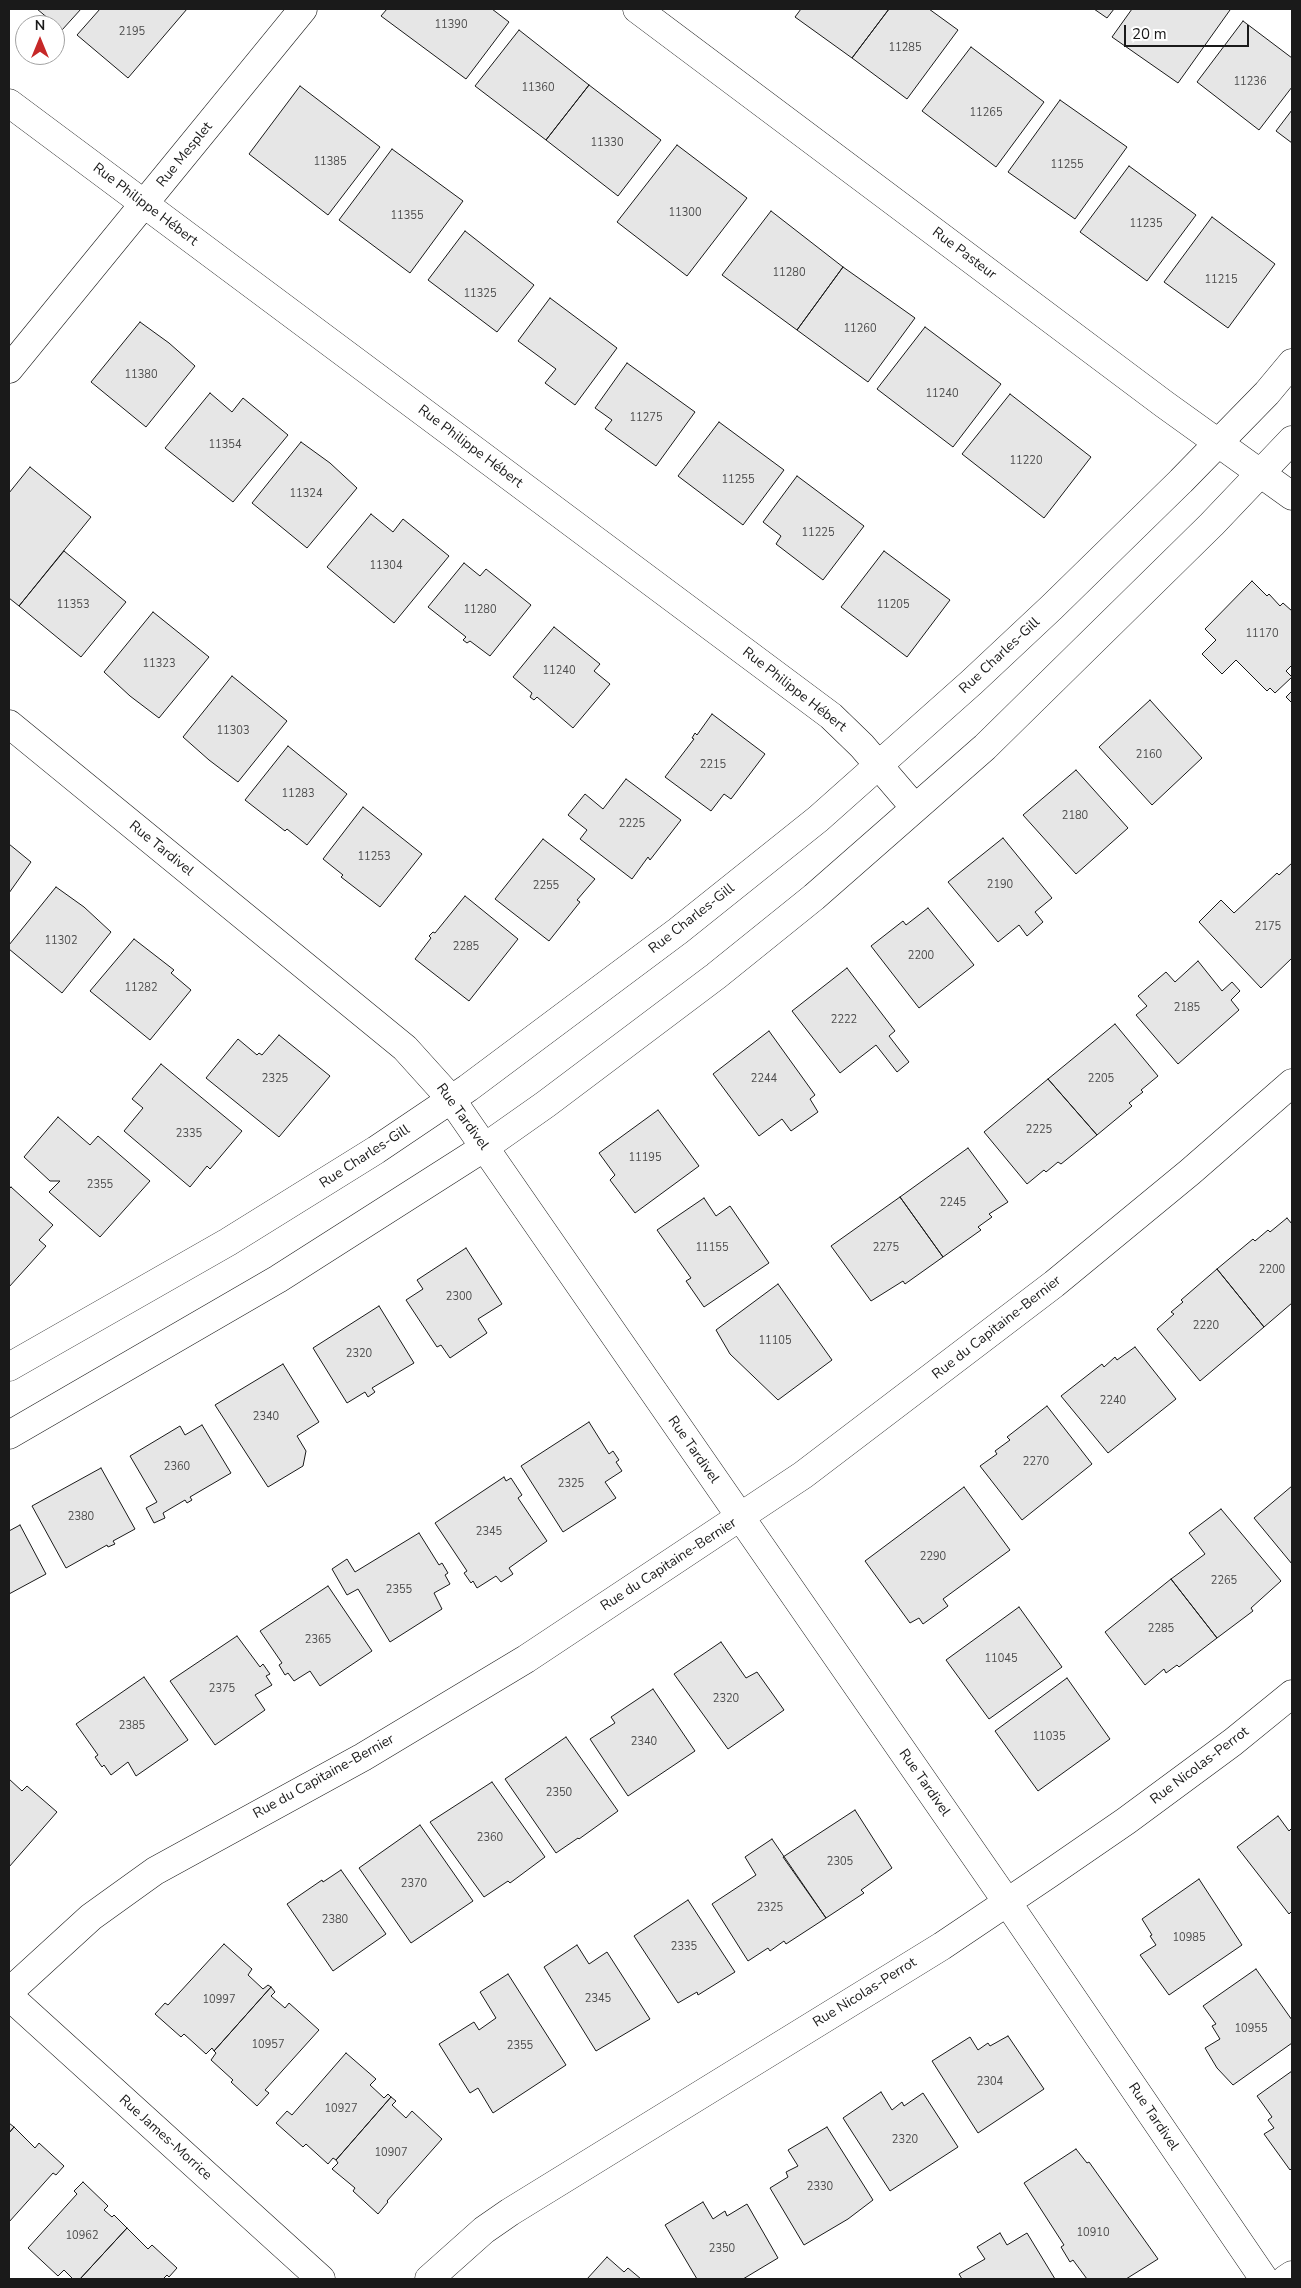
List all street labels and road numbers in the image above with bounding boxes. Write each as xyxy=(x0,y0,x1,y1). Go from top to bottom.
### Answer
street label: Rue Mesplet xyxy=(154,119,216,191)
street label: Rue Philippe Hébert xyxy=(89,160,201,250)
street label: Rue Pasteur xyxy=(929,224,999,284)
street label: Rue Philippe Hébert xyxy=(414,402,526,492)
street label: Rue Charles-Gill xyxy=(956,614,1044,698)
street label: Rue Philippe Hébert xyxy=(739,644,849,736)
street label: Rue Tardivel xyxy=(125,818,197,880)
street label: Rue Charles-Gill xyxy=(646,880,738,958)
street label: Rue Tardivel xyxy=(432,1080,492,1154)
street label: Rue Charles-Gill xyxy=(317,1122,413,1192)
street label: Rue du Capitaine-Bernier xyxy=(929,1273,1065,1383)
street label: Rue Tardivel xyxy=(664,1413,722,1487)
street label: Rue du Capitaine-Bernier xyxy=(598,1515,740,1615)
street label: Rue Nicolas-Perrot xyxy=(1148,1724,1252,1808)
street label: Rue du Capitaine-Bernier xyxy=(251,1731,397,1823)
street label: Rue Tardivel xyxy=(895,1746,953,1820)
street label: Rue Nicolas-Perrot xyxy=(810,1954,920,2032)
street label: Rue Tardivel xyxy=(1124,2080,1182,2154)
street label: Rue James-Morrice xyxy=(115,2092,215,2184)

